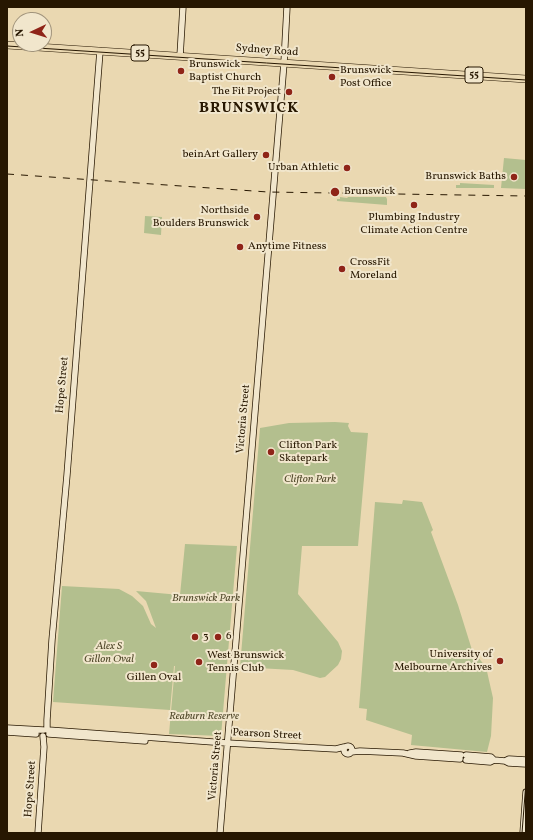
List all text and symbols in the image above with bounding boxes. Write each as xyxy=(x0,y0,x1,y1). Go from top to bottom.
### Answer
north arrow xyxy=(12,12,52,52)
text: N xyxy=(13,28,28,37)
street label: Sydney Road xyxy=(235,42,299,60)
road number: 55 xyxy=(131,45,149,61)
place label: Brunswick Baptist Church xyxy=(189,58,261,84)
place label: Brunswick Post Office xyxy=(340,64,391,90)
marker: Brunswick Baptist Church xyxy=(176,66,186,76)
road number: 55 xyxy=(465,67,483,83)
marker: Brunswick Post Office xyxy=(327,72,337,82)
place label: The Fit Project xyxy=(212,85,281,99)
marker: The Fit Project xyxy=(284,87,294,97)
district label: BRUNSWICK xyxy=(199,100,299,118)
place label: beinArt Gallery xyxy=(183,148,258,162)
marker: beinArt Gallery xyxy=(261,150,271,160)
place label: Urban Athletic xyxy=(268,161,339,175)
marker: Urban Athletic xyxy=(342,163,352,173)
place label: Brunswick Baths xyxy=(425,170,506,184)
marker: Brunswick Baths xyxy=(509,172,519,182)
place label: Brunswick xyxy=(344,185,395,199)
marker: Brunswick xyxy=(329,186,341,198)
marker: Plumbing Industry Climate Action Centre xyxy=(409,200,419,210)
place label: Northside Boulders Brunswick xyxy=(153,204,249,230)
place label: Plumbing Industry Climate Action Centre xyxy=(361,211,467,237)
marker: Northside Boulders Brunswick xyxy=(252,212,262,222)
place label: Anytime Fitness xyxy=(248,240,326,254)
marker: Anytime Fitness xyxy=(235,242,245,252)
place label: CrossFit Moreland xyxy=(350,256,397,282)
marker: CrossFit Moreland xyxy=(337,264,347,274)
street label: Hope Street xyxy=(54,356,72,414)
street label: Victoria Street xyxy=(234,384,254,454)
place label: Clifton Park Skatepark xyxy=(279,439,337,465)
marker: Clifton Park Skatepark xyxy=(266,447,276,457)
park label: Clifton Park xyxy=(284,473,336,487)
park label: Brunswick Park xyxy=(172,592,240,606)
place label: 3 xyxy=(203,630,209,644)
place label: 6 xyxy=(226,630,232,644)
marker: 3 xyxy=(190,632,200,642)
marker: 6 xyxy=(213,632,223,642)
park label: Alex S Gillon Oval xyxy=(84,640,134,666)
place label: University of Melbourne Archives xyxy=(394,648,492,674)
place label: West Brunswick Tennis Club xyxy=(207,649,284,675)
marker: University of Melbourne Archives xyxy=(495,656,505,666)
marker: West Brunswick Tennis Club xyxy=(194,657,204,667)
marker: Gillen Oval xyxy=(149,660,159,670)
place label: Gillen Oval xyxy=(127,671,181,685)
park label: Reaburn Reserve xyxy=(169,710,239,724)
street label: Pearson Street xyxy=(232,727,302,743)
street label: Victoria Street xyxy=(206,731,226,801)
street label: Hope Street xyxy=(22,760,40,818)

